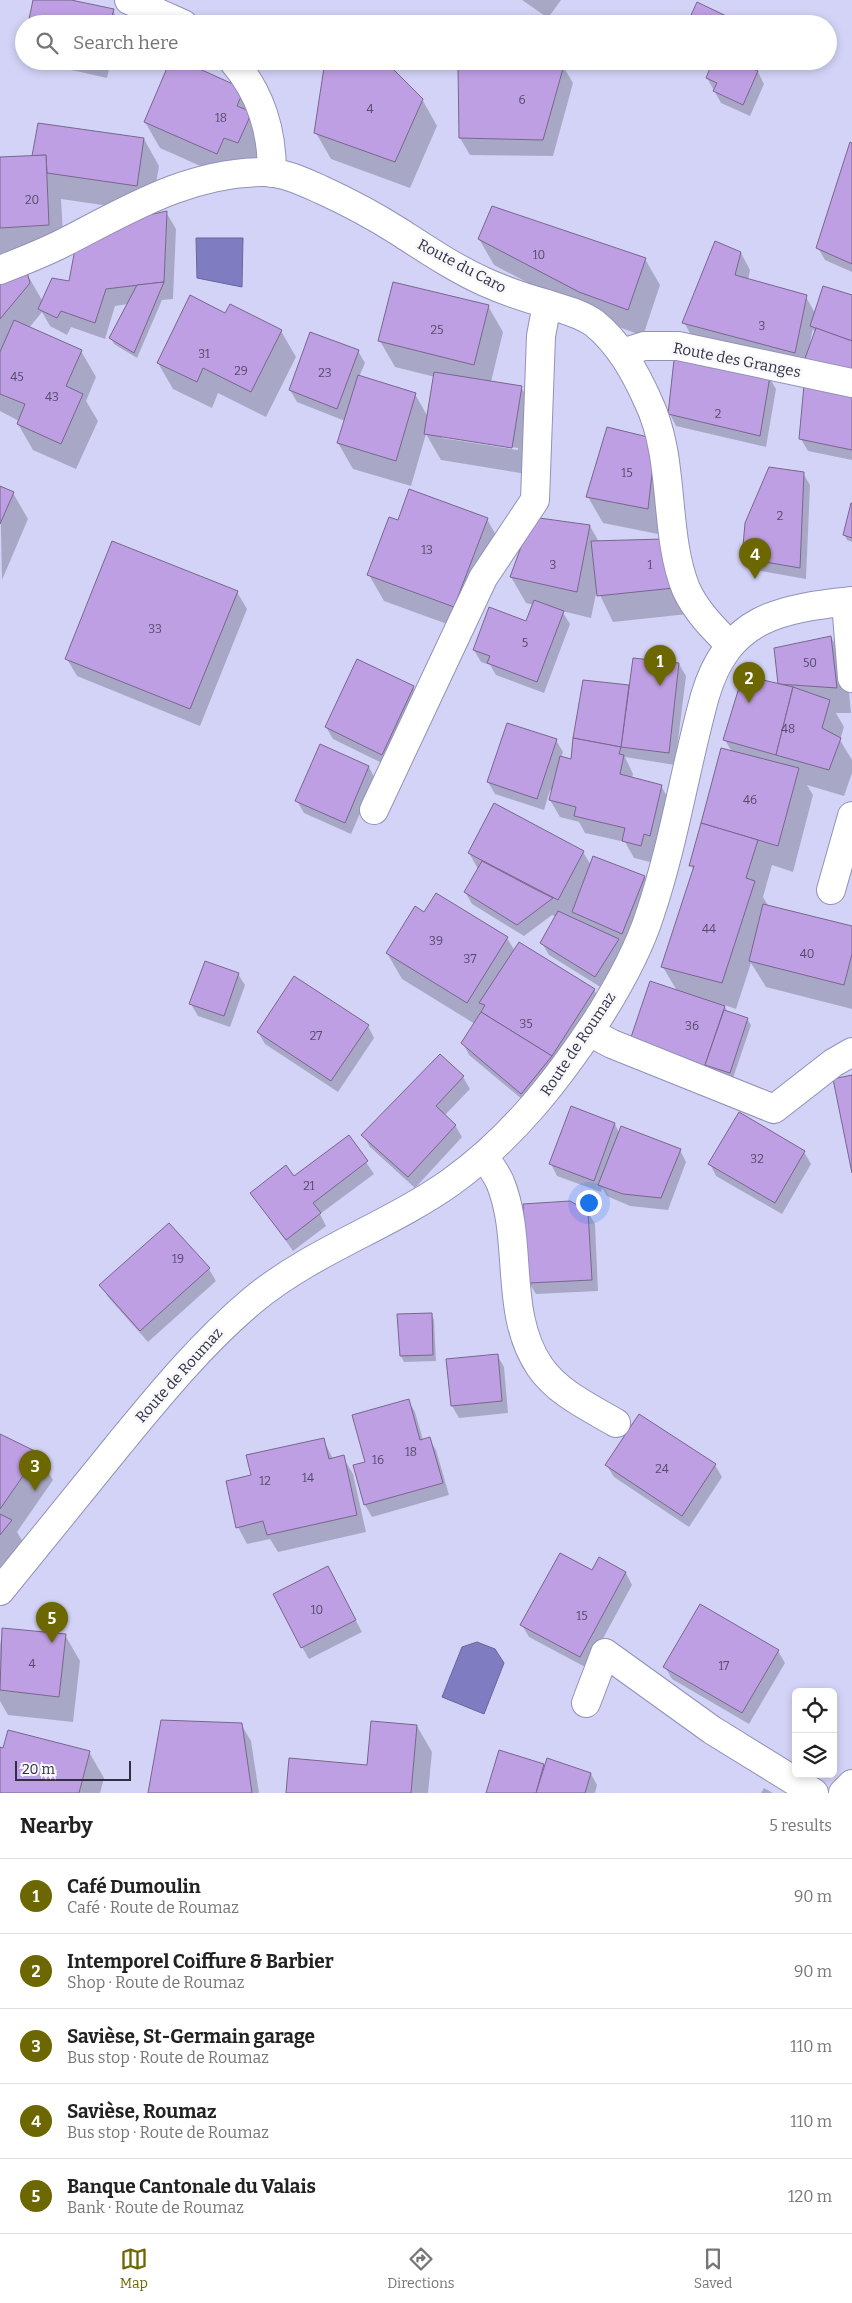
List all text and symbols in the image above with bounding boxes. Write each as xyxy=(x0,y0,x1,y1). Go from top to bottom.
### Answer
search box xyxy=(15,15,837,70)
icon: search xyxy=(33,29,61,57)
text: Search here xyxy=(73,31,178,54)
house number: 6 xyxy=(518,93,526,107)
house number: 4 xyxy=(366,102,374,116)
house number: 18 xyxy=(215,111,227,125)
house number: 20 xyxy=(25,193,39,207)
street label: Route du Caro xyxy=(415,235,509,297)
house number: 10 xyxy=(533,248,545,262)
house number: 3 xyxy=(759,319,766,333)
house number: 25 xyxy=(431,323,443,337)
street label: Route des Granges xyxy=(672,339,802,381)
house number: 31 xyxy=(198,347,210,361)
house number: 29 xyxy=(234,364,248,378)
house number: 23 xyxy=(318,366,332,380)
house number: 45 xyxy=(10,370,24,384)
house number: 43 xyxy=(45,390,59,404)
house number: 2 xyxy=(715,407,721,421)
house number: 15 xyxy=(621,466,633,480)
house number: 2 xyxy=(777,509,783,523)
pin: 4 xyxy=(739,538,771,579)
house number: 13 xyxy=(421,543,433,557)
house number: 3 xyxy=(550,558,557,572)
house number: 1 xyxy=(648,558,653,572)
house number: 33 xyxy=(148,622,162,636)
house number: 5 xyxy=(522,636,528,650)
pin: 1 xyxy=(644,645,676,686)
house number: 50 xyxy=(803,656,817,670)
pin: 2 xyxy=(733,662,765,703)
house number: 48 xyxy=(781,722,795,736)
house number: 46 xyxy=(743,793,757,807)
house number: 44 xyxy=(702,922,716,936)
house number: 39 xyxy=(429,934,443,948)
house number: 40 xyxy=(800,947,814,961)
house number: 37 xyxy=(464,952,476,966)
street label: Route de Roumaz xyxy=(537,989,619,1099)
house number: 35 xyxy=(519,1017,533,1031)
house number: 36 xyxy=(685,1019,699,1033)
house number: 27 xyxy=(310,1029,322,1043)
house number: 32 xyxy=(750,1152,764,1166)
house number: 21 xyxy=(303,1179,315,1193)
your location xyxy=(576,1190,602,1216)
house number: 19 xyxy=(172,1252,184,1266)
street label: Route de Roumaz xyxy=(132,1324,226,1426)
house number: 18 xyxy=(405,1445,417,1459)
pin: 3 xyxy=(19,1450,51,1491)
house number: 16 xyxy=(372,1453,384,1467)
house number: 24 xyxy=(655,1462,669,1476)
house number: 14 xyxy=(302,1471,314,1485)
house number: 12 xyxy=(259,1474,271,1488)
pin: 5 xyxy=(36,1602,68,1643)
house number: 10 xyxy=(311,1603,323,1617)
house number: 15 xyxy=(576,1609,588,1623)
house number: 4 xyxy=(28,1657,36,1671)
house number: 17 xyxy=(719,1659,729,1673)
map controls xyxy=(792,1688,837,1778)
button: locate xyxy=(792,1688,837,1733)
button: layers xyxy=(792,1733,837,1778)
scale bar xyxy=(15,1758,131,1781)
text: 20 m xyxy=(22,1761,55,1778)
text: Nearby xyxy=(20,1813,93,1839)
text: 5 results xyxy=(769,1816,832,1835)
text: Café Dumoulin xyxy=(67,1875,201,1898)
text: 1 xyxy=(33,1887,39,1906)
text: 90 m xyxy=(794,1887,832,1906)
text: Café · Route de Roumaz xyxy=(67,1898,239,1917)
text: Intemporel Coiffure & Barbier xyxy=(67,1950,334,1973)
text: 2 xyxy=(31,1962,41,1981)
text: 90 m xyxy=(794,1962,832,1981)
text: Shop · Route de Roumaz xyxy=(67,1973,244,1992)
text: Savièse, St-Germain garage xyxy=(67,2025,315,2048)
text: 3 xyxy=(31,2037,41,2056)
text: 110 m xyxy=(790,2037,832,2056)
text: Bus stop · Route de Roumaz xyxy=(67,2048,269,2067)
text: Savièse, Roumaz xyxy=(67,2100,217,2123)
text: 4 xyxy=(31,2112,41,2131)
text: 110 m xyxy=(790,2112,832,2131)
text: Bus stop · Route de Roumaz xyxy=(67,2123,269,2142)
text: Banque Cantonale du Valais xyxy=(67,2175,316,2198)
text: 5 xyxy=(32,2187,40,2206)
text: 120 m xyxy=(788,2187,832,2206)
text: Bank · Route de Roumaz xyxy=(67,2198,244,2217)
tab: Map xyxy=(120,2245,148,2292)
tab: Directions xyxy=(387,2245,455,2292)
tab: Saved xyxy=(694,2245,732,2292)

